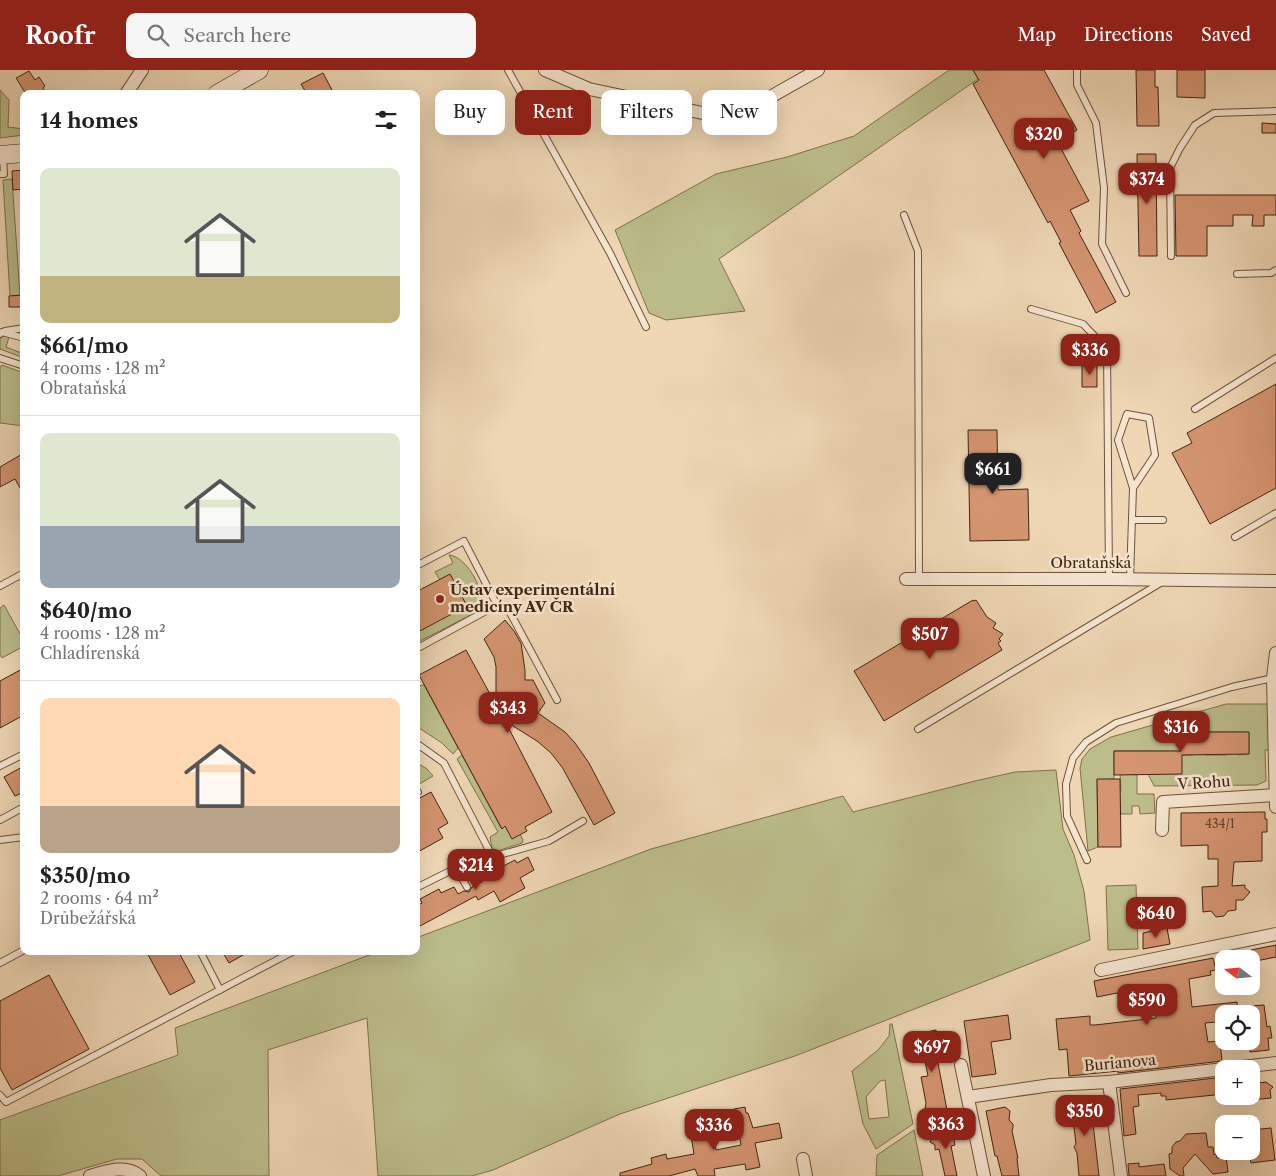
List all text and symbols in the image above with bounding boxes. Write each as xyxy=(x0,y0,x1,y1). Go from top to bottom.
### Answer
search box xyxy=(126,13,476,58)
text: Roofr xyxy=(25,21,96,50)
icon: search xyxy=(144,21,172,49)
text: Search here xyxy=(184,24,291,47)
text: Map xyxy=(1017,24,1056,46)
text: Directions xyxy=(1084,24,1173,46)
text: Saved xyxy=(1201,24,1251,46)
chip: Buy xyxy=(435,90,505,135)
chip: Rent xyxy=(515,90,591,135)
chip: Filters xyxy=(601,90,692,135)
chip: New xyxy=(702,90,777,135)
icon: filters xyxy=(372,106,400,134)
text: 14 homes xyxy=(40,108,138,133)
pin: $320 xyxy=(1014,118,1074,160)
text: $320 xyxy=(1025,124,1063,144)
pin: $374 xyxy=(1117,162,1177,205)
text: $374 xyxy=(1129,169,1165,189)
icon: home xyxy=(175,200,265,290)
text: $661/mo xyxy=(40,333,128,358)
pin: $336 xyxy=(1060,334,1120,376)
text: $336 xyxy=(1072,340,1108,360)
text: 4 rooms · 128 m² xyxy=(40,358,166,378)
text: Obrataňská xyxy=(40,378,126,398)
pin: $661 xyxy=(963,452,1023,495)
text: $661 xyxy=(975,459,1011,479)
icon: home xyxy=(175,466,265,556)
street label: Obrataňská xyxy=(1051,553,1132,572)
place label: Ústav experimentální medicíny AV ČR xyxy=(450,580,616,616)
marker: Ústav experimentální medicíny AV ČR xyxy=(434,593,446,605)
text: $640/mo xyxy=(40,598,132,623)
pin: $507 xyxy=(900,618,960,660)
text: 4 rooms · 128 m² xyxy=(40,623,166,643)
text: $507 xyxy=(912,624,948,644)
text: Chladírenská xyxy=(40,643,140,663)
pin: $343 xyxy=(478,692,538,734)
text: $343 xyxy=(490,698,526,718)
pin: $316 xyxy=(1151,710,1211,753)
text: $316 xyxy=(1164,717,1198,737)
icon: home xyxy=(175,731,265,821)
street label: V Rohu xyxy=(1176,771,1231,794)
house number: 434/1 xyxy=(1205,816,1235,831)
pin: $214 xyxy=(446,848,506,891)
text: $214 xyxy=(458,855,494,875)
text: $350/mo xyxy=(40,863,130,888)
text: 2 rooms · 64 m² xyxy=(40,888,159,908)
pin: $640 xyxy=(1126,896,1186,939)
text: $640 xyxy=(1137,903,1175,923)
text: Drůbežářská xyxy=(40,908,136,928)
north arrow xyxy=(1215,950,1260,995)
map controls xyxy=(1215,950,1260,1160)
pin: $590 xyxy=(1117,984,1177,1026)
text: $590 xyxy=(1128,990,1166,1010)
button: locate xyxy=(1215,1005,1260,1050)
pin: $697 xyxy=(902,1030,962,1073)
text: $697 xyxy=(914,1037,950,1057)
street label: Burianova xyxy=(1083,1050,1157,1075)
button: + xyxy=(1215,1060,1260,1105)
pin: $350 xyxy=(1055,1094,1115,1137)
text: $350 xyxy=(1066,1101,1104,1121)
pin: $336 xyxy=(684,1108,744,1151)
pin: $363 xyxy=(916,1108,976,1150)
text: $363 xyxy=(928,1114,964,1134)
text: $336 xyxy=(696,1115,732,1135)
button: − xyxy=(1215,1115,1260,1160)

